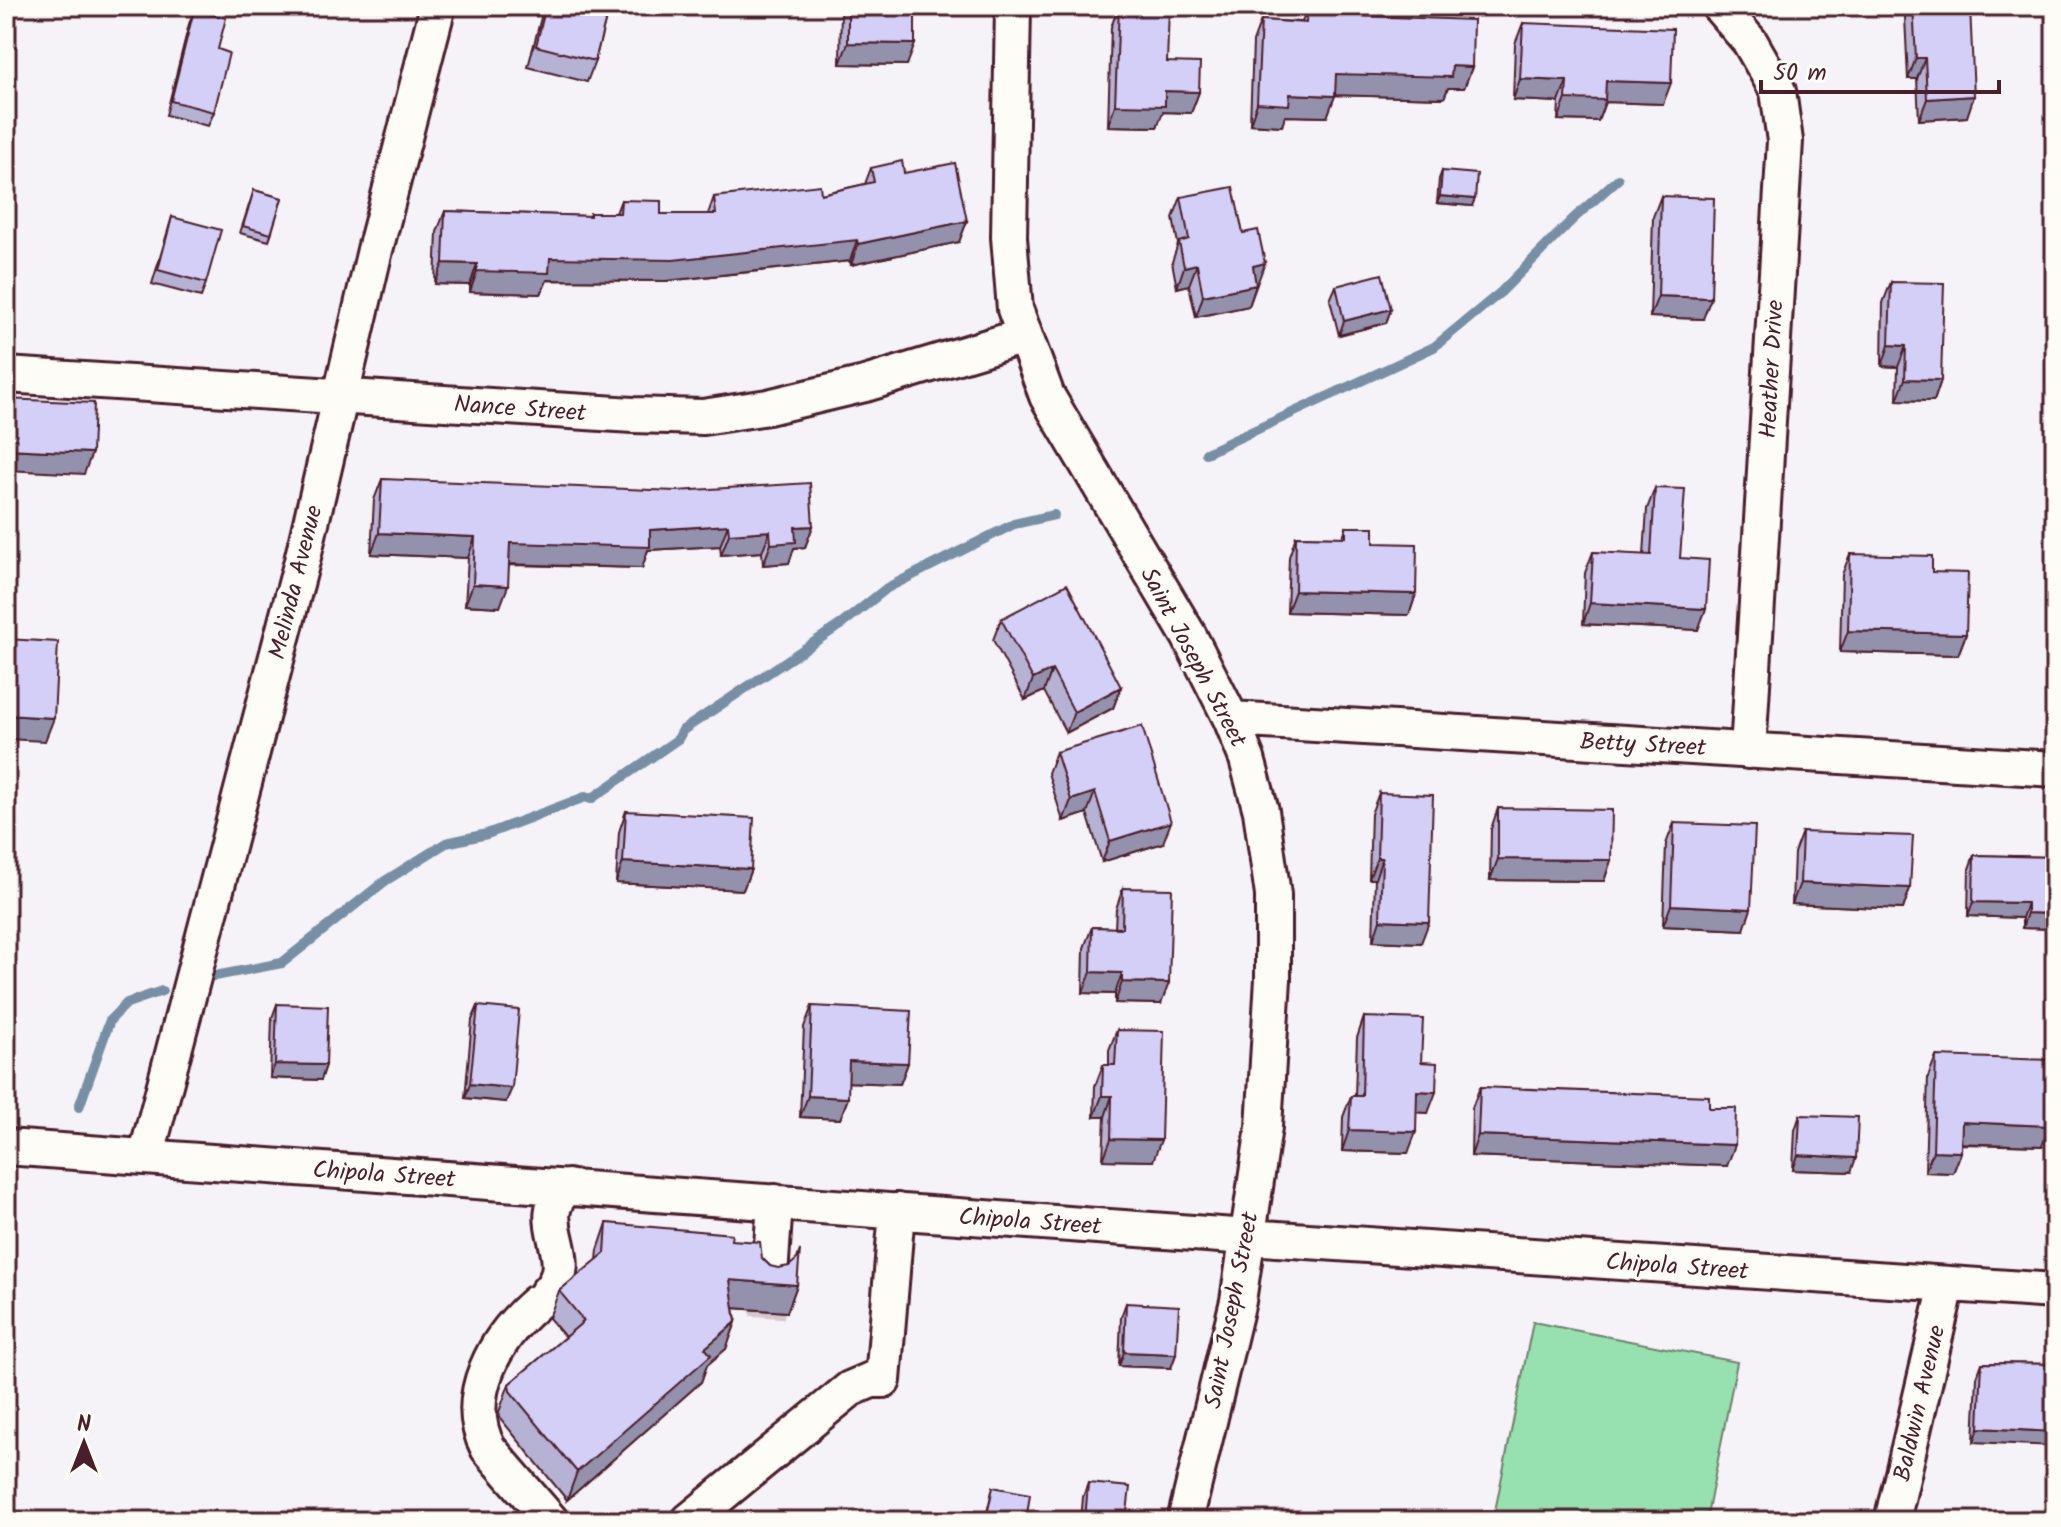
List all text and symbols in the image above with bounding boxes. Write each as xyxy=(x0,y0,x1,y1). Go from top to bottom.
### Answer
scale bar xyxy=(1761,44,1999,94)
text: 50 m xyxy=(1773,54,1827,93)
street label: Heather Drive xyxy=(1749,299,1796,439)
street label: Nance Street xyxy=(453,385,588,434)
street label: Melinda Avenue xyxy=(258,501,334,664)
street label: Saint Joseph Street xyxy=(1129,561,1257,755)
street label: Betty Street xyxy=(1579,723,1708,768)
street label: Chipola Street xyxy=(311,1151,457,1200)
street label: Chipola Street xyxy=(957,1198,1103,1247)
street label: Saint Joseph Street xyxy=(1194,1208,1271,1412)
street label: Chipola Street xyxy=(1604,1243,1750,1292)
street label: Baldwin Avenue xyxy=(1884,1321,1957,1485)
north arrow xyxy=(44,1403,124,1483)
text: N xyxy=(77,1408,91,1443)

